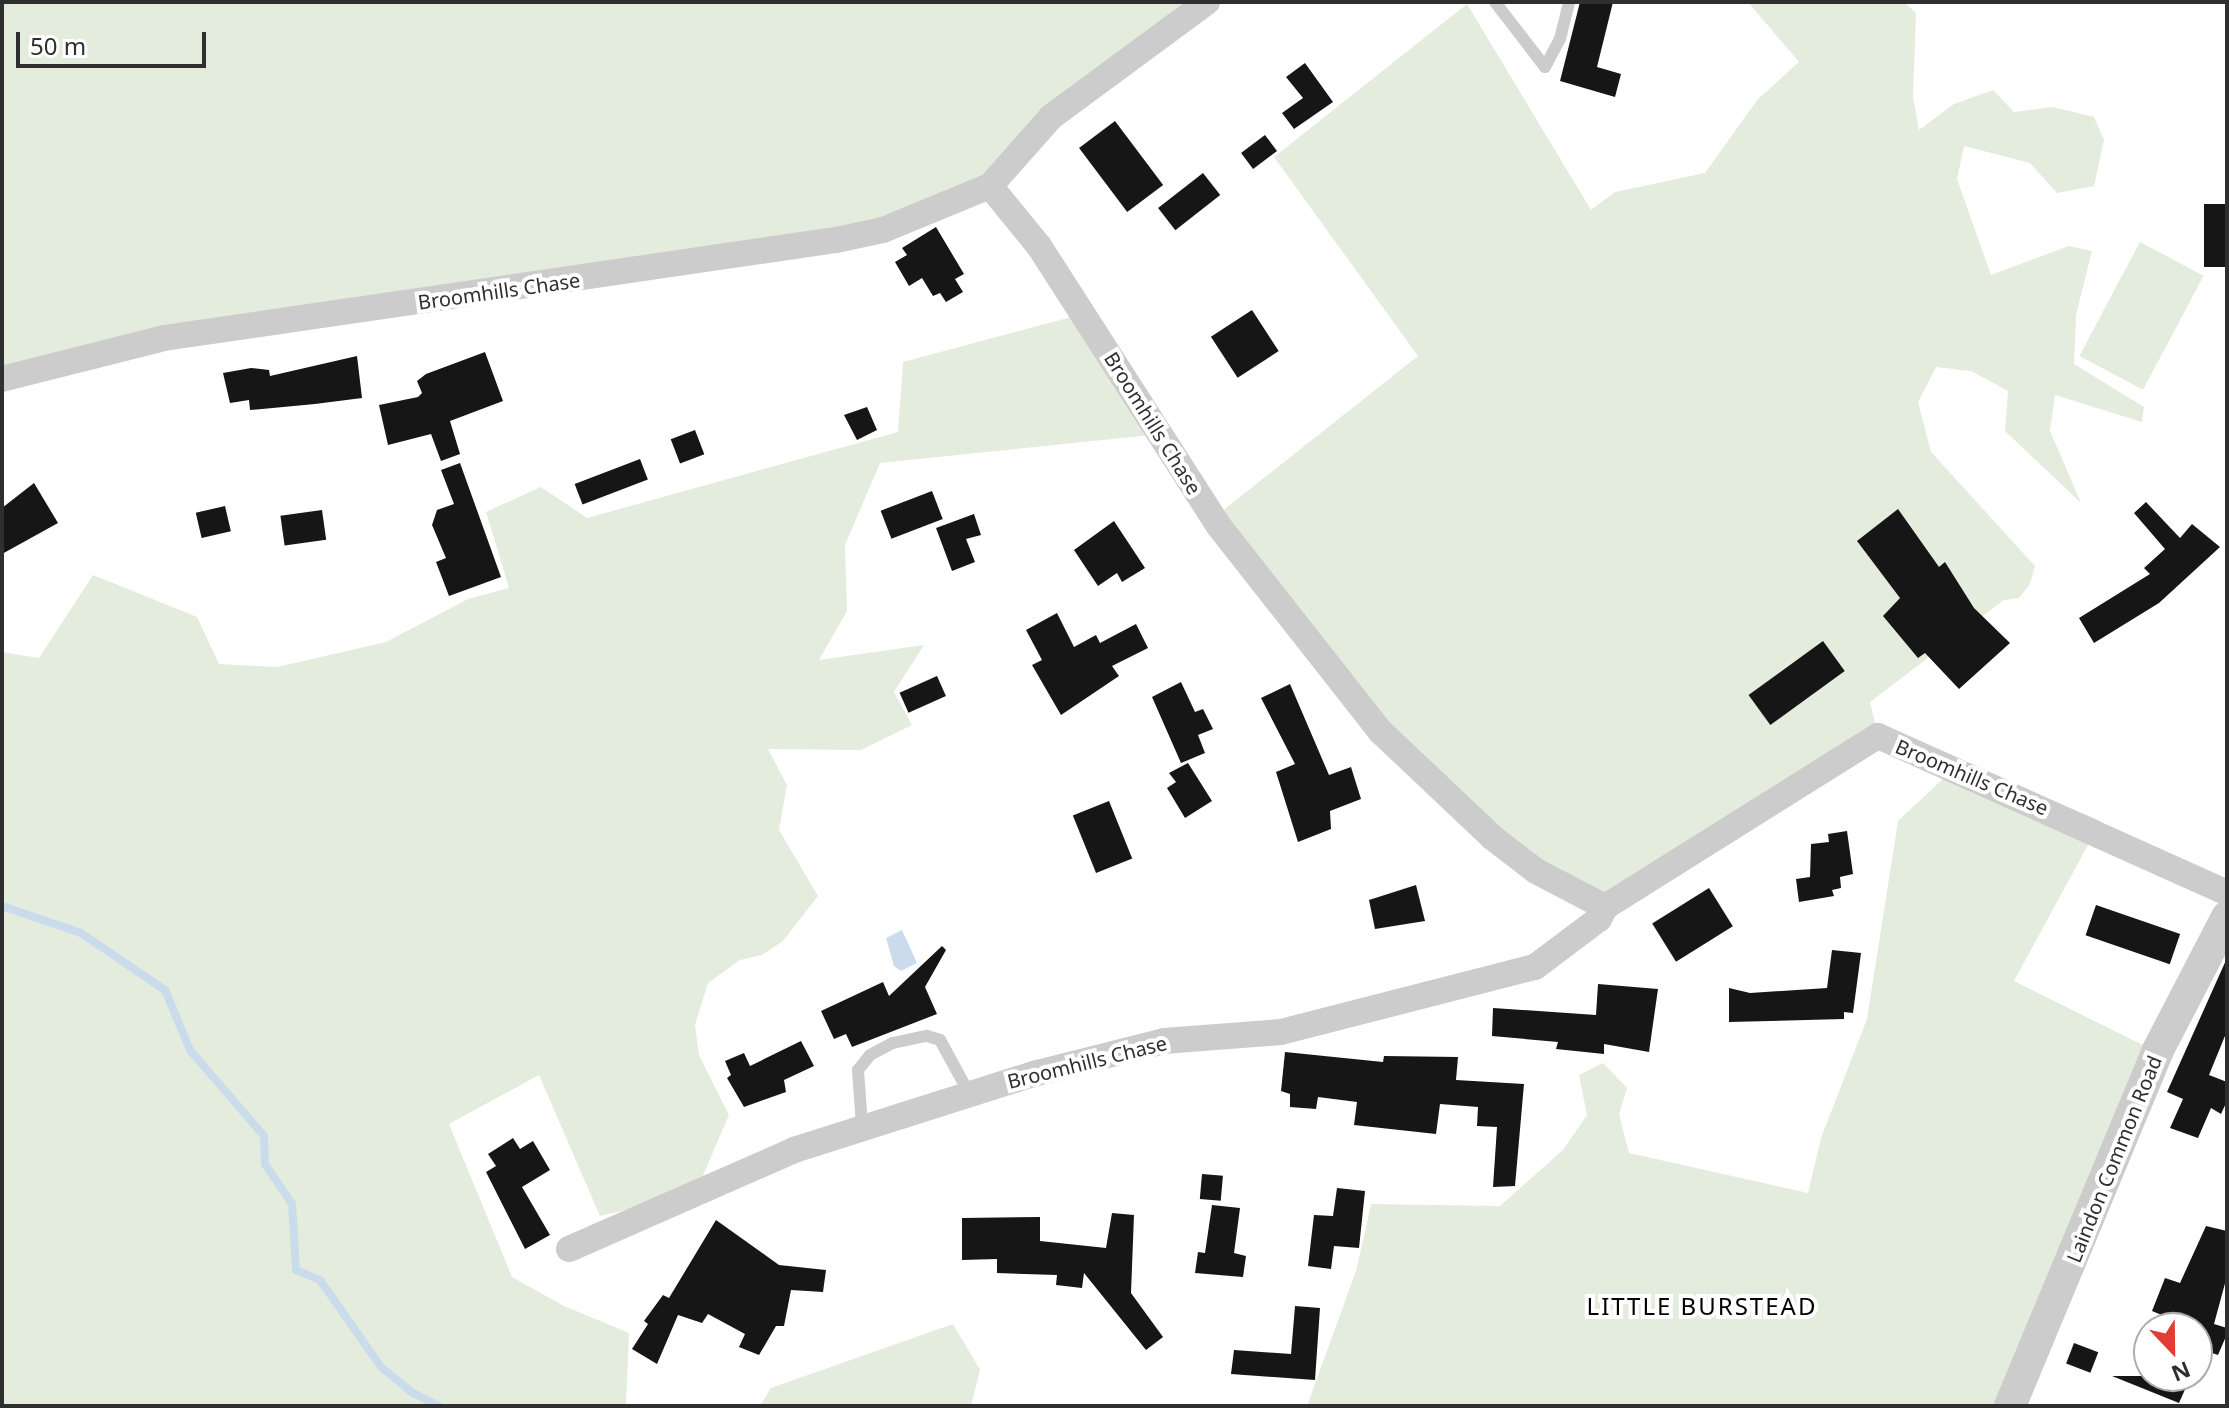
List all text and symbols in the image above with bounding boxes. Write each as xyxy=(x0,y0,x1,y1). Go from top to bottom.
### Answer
scale bar xyxy=(20,16,210,66)
text: 50 m xyxy=(30,29,86,62)
street label: Broomhills Chase xyxy=(416,268,582,314)
street label: Broomhills Chase xyxy=(1100,347,1206,499)
street label: Broomhills Chase xyxy=(1892,734,2052,820)
street label: Broomhills Chase xyxy=(1005,1031,1169,1093)
street label: Laindon Common Road xyxy=(2061,1052,2167,1266)
district label: LITTLE BURSTEAD xyxy=(1587,1292,1817,1320)
north arrow xyxy=(2133,1312,2213,1392)
text: N xyxy=(2167,1355,2195,1390)

